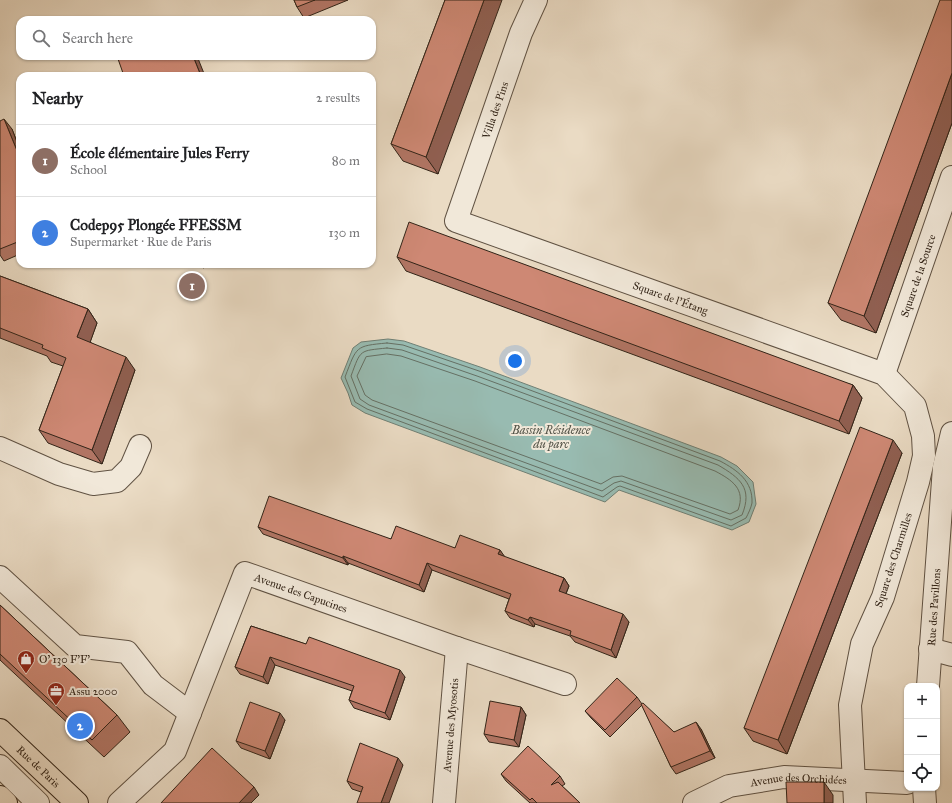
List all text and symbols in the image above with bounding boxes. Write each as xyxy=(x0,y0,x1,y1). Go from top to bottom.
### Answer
search box xyxy=(16,16,376,60)
icon: search xyxy=(30,27,52,49)
text: Search here xyxy=(62,29,133,47)
street label: Villa des Pins xyxy=(479,80,511,141)
text: Nearby xyxy=(32,88,83,109)
text: 2 results xyxy=(316,90,360,106)
text: École élémentaire Jules Ferry xyxy=(70,144,249,162)
text: 1 xyxy=(42,153,48,169)
text: 80 m xyxy=(332,153,360,169)
text: School xyxy=(70,162,107,178)
text: Codep95 Plongée FFESSM xyxy=(70,216,242,234)
text: 2 xyxy=(42,225,48,241)
text: 130 m xyxy=(328,225,360,241)
street label: Square de la Source xyxy=(898,232,939,319)
text: Supermarket · Rue de Paris xyxy=(70,234,212,250)
pin: 1 xyxy=(179,271,205,301)
street label: Square de l'Étang xyxy=(631,279,711,318)
your location xyxy=(505,351,525,371)
water label: Bassin Résidence du parc xyxy=(511,423,591,452)
street label: Square des Charmilles xyxy=(872,511,916,609)
street label: Rue des Pavillons xyxy=(925,568,944,646)
street label: Avenue des Capucines xyxy=(252,570,349,616)
shop icon: O' 130 F'F' xyxy=(16,649,36,674)
place label: O' 130 F'F' xyxy=(39,653,90,666)
street label: Avenue des Myosotis xyxy=(441,678,461,774)
office icon: Assu 2000 xyxy=(46,681,66,706)
map controls xyxy=(904,683,940,791)
button: + xyxy=(904,683,940,719)
place label: Assu 2000 xyxy=(68,685,117,698)
pin: 2 xyxy=(67,711,93,741)
button: − xyxy=(904,719,940,755)
street label: Rue de Paris xyxy=(14,743,63,790)
button: locate xyxy=(904,755,940,791)
street label: Avenue des Orchidées xyxy=(748,771,847,790)

